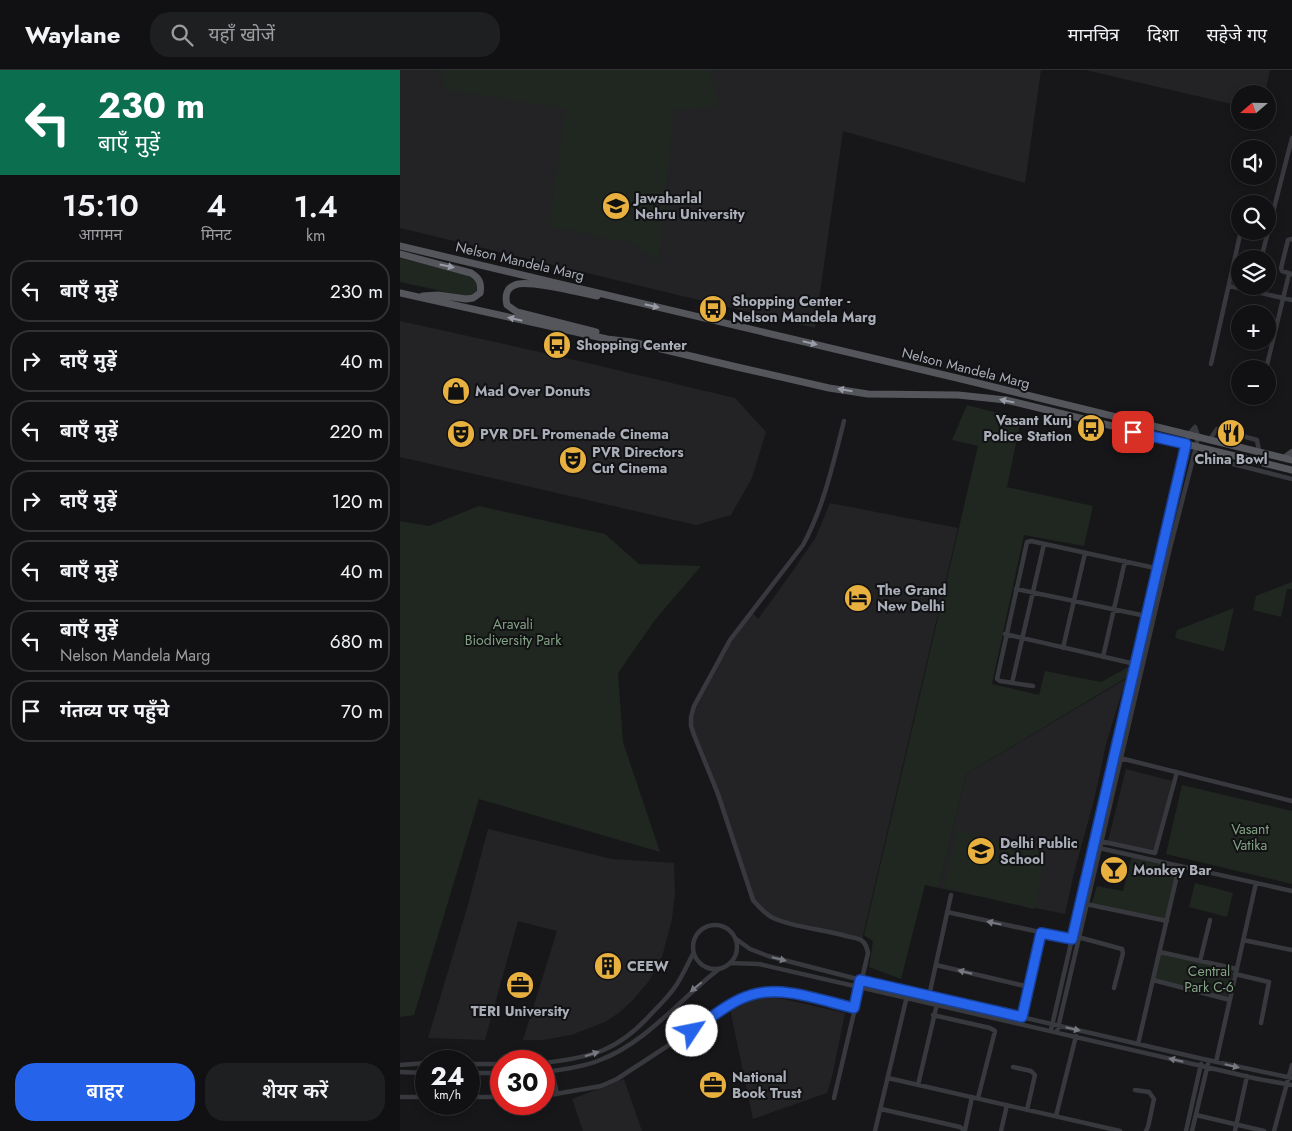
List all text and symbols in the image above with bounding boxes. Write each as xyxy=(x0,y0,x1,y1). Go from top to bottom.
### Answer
search box xyxy=(150,12,500,57)
text: Waylane xyxy=(25,17,120,52)
icon: search xyxy=(168,21,196,49)
text: यहाँ खोजें xyxy=(208,21,275,48)
text: मानचित्र xyxy=(1068,22,1119,48)
text: दिशा xyxy=(1147,22,1178,48)
text: सहेजे गए xyxy=(1206,22,1267,48)
text: 230 m xyxy=(98,81,205,131)
north arrow xyxy=(1231,85,1276,130)
map controls xyxy=(1231,85,1276,405)
icon: left xyxy=(15,90,80,155)
text: बाएँ मुड़ें xyxy=(98,127,160,159)
button: sound xyxy=(1231,140,1276,185)
text: 15:10 xyxy=(62,184,139,227)
text: 4 xyxy=(206,184,226,227)
text: 1.4 xyxy=(294,185,338,228)
place label: Jawaharlal Nehru University xyxy=(632,188,745,224)
school or university icon: Jawaharlal Nehru University xyxy=(601,191,631,221)
button: search xyxy=(1231,195,1276,240)
text: आगमन xyxy=(79,223,122,246)
text: मिनट xyxy=(201,223,232,246)
text: km xyxy=(306,224,326,247)
street label: Nelson Mandela Marg xyxy=(454,236,586,286)
button: layers xyxy=(1231,250,1276,295)
one-way arrow xyxy=(440,262,455,270)
icon: left xyxy=(17,277,45,305)
text: बाएँ मुड़ें xyxy=(60,277,118,304)
text: 230 m xyxy=(330,278,383,305)
place label: Shopping Center - Nelson Mandela Marg xyxy=(732,291,876,327)
bus stop icon: Shopping Center - Nelson Mandela Marg xyxy=(698,294,728,324)
one-way arrow xyxy=(644,302,659,310)
button: + xyxy=(1231,305,1276,350)
one-way arrow xyxy=(508,315,523,323)
bus stop icon: Shopping Center xyxy=(542,330,572,360)
place label: Shopping Center xyxy=(576,335,687,355)
one-way arrow xyxy=(802,339,817,347)
street label: Nelson Mandela Marg xyxy=(900,342,1032,394)
icon: right xyxy=(17,347,45,375)
text: दाएँ मुड़ें xyxy=(60,347,117,374)
text: 40 m xyxy=(340,348,383,375)
button: − xyxy=(1231,360,1276,405)
shop icon: Mad Over Donuts xyxy=(441,376,471,406)
place label: Mad Over Donuts xyxy=(475,381,591,401)
one-way arrow xyxy=(836,386,852,394)
one-way arrow xyxy=(999,397,1014,405)
place label: Vasant Kunj Police Station xyxy=(983,410,1072,446)
pin xyxy=(1112,411,1154,453)
bus stop icon: Vasant Kunj Police Station xyxy=(1076,413,1106,443)
icon: left xyxy=(17,417,45,445)
text: बाएँ मुड़ें xyxy=(60,417,118,444)
text: 220 m xyxy=(329,418,383,445)
icon: arrive xyxy=(1119,418,1147,446)
restaurant icon: China Bowl xyxy=(1216,418,1246,448)
theatre icon: PVR DFL Promenade Cinema xyxy=(446,419,476,449)
place label: PVR DFL Promenade Cinema xyxy=(480,424,669,444)
place label: PVR Directors Cut Cinema xyxy=(592,442,684,478)
theatre icon: PVR Directors Cut Cinema xyxy=(558,445,588,475)
place label: China Bowl xyxy=(1194,449,1268,469)
icon: right xyxy=(17,487,45,515)
text: दाएँ मुड़ें xyxy=(60,487,117,514)
text: 120 m xyxy=(332,488,383,515)
icon: left xyxy=(17,557,45,585)
text: बाएँ मुड़ें xyxy=(60,557,118,584)
text: 40 m xyxy=(340,558,383,585)
place label: The Grand New Delhi xyxy=(877,580,946,616)
hotel icon: The Grand New Delhi xyxy=(843,583,873,613)
park label: Aravali Biodiversity Park xyxy=(465,614,562,650)
text: बाएँ मुड़ें xyxy=(60,616,118,643)
icon: left xyxy=(17,627,45,655)
text: 680 m xyxy=(330,628,383,655)
text: Nelson Mandela Marg xyxy=(60,644,210,667)
icon: arrive xyxy=(17,697,45,725)
text: गंतव्य पर पहुँचे xyxy=(60,697,169,724)
text: 70 m xyxy=(341,698,383,725)
park label: Vasant Vatika xyxy=(1231,819,1269,855)
place label: Delhi Public School xyxy=(1000,833,1078,869)
school or university icon: Delhi Public School xyxy=(966,836,996,866)
bar icon: Monkey Bar xyxy=(1099,855,1129,885)
place label: Monkey Bar xyxy=(1133,860,1212,880)
one-way arrow xyxy=(986,918,1002,926)
building icon: CEEW xyxy=(593,951,623,981)
one-way arrow xyxy=(772,955,787,963)
place label: CEEW xyxy=(627,956,669,976)
park label: Central Park C-6 xyxy=(1184,961,1234,997)
one-way arrow xyxy=(958,968,973,976)
office icon: TERI University xyxy=(505,970,535,1000)
one-way arrow xyxy=(690,981,702,992)
place label: TERI University xyxy=(471,1001,570,1021)
position arrow xyxy=(665,1004,717,1056)
one-way arrow xyxy=(1066,1025,1081,1033)
speed limit sign: 30 xyxy=(490,1050,555,1115)
one-way arrow xyxy=(584,1050,599,1058)
one-way arrow xyxy=(1168,1056,1184,1064)
text: 24 xyxy=(431,1058,464,1094)
one-way arrow xyxy=(1224,1062,1239,1070)
button: बाहर xyxy=(15,1063,195,1121)
button: शेयर करें xyxy=(205,1063,385,1121)
place label: National Book Trust xyxy=(732,1067,802,1103)
office icon: National Book Trust xyxy=(698,1070,728,1100)
text: km/h xyxy=(434,1086,461,1104)

